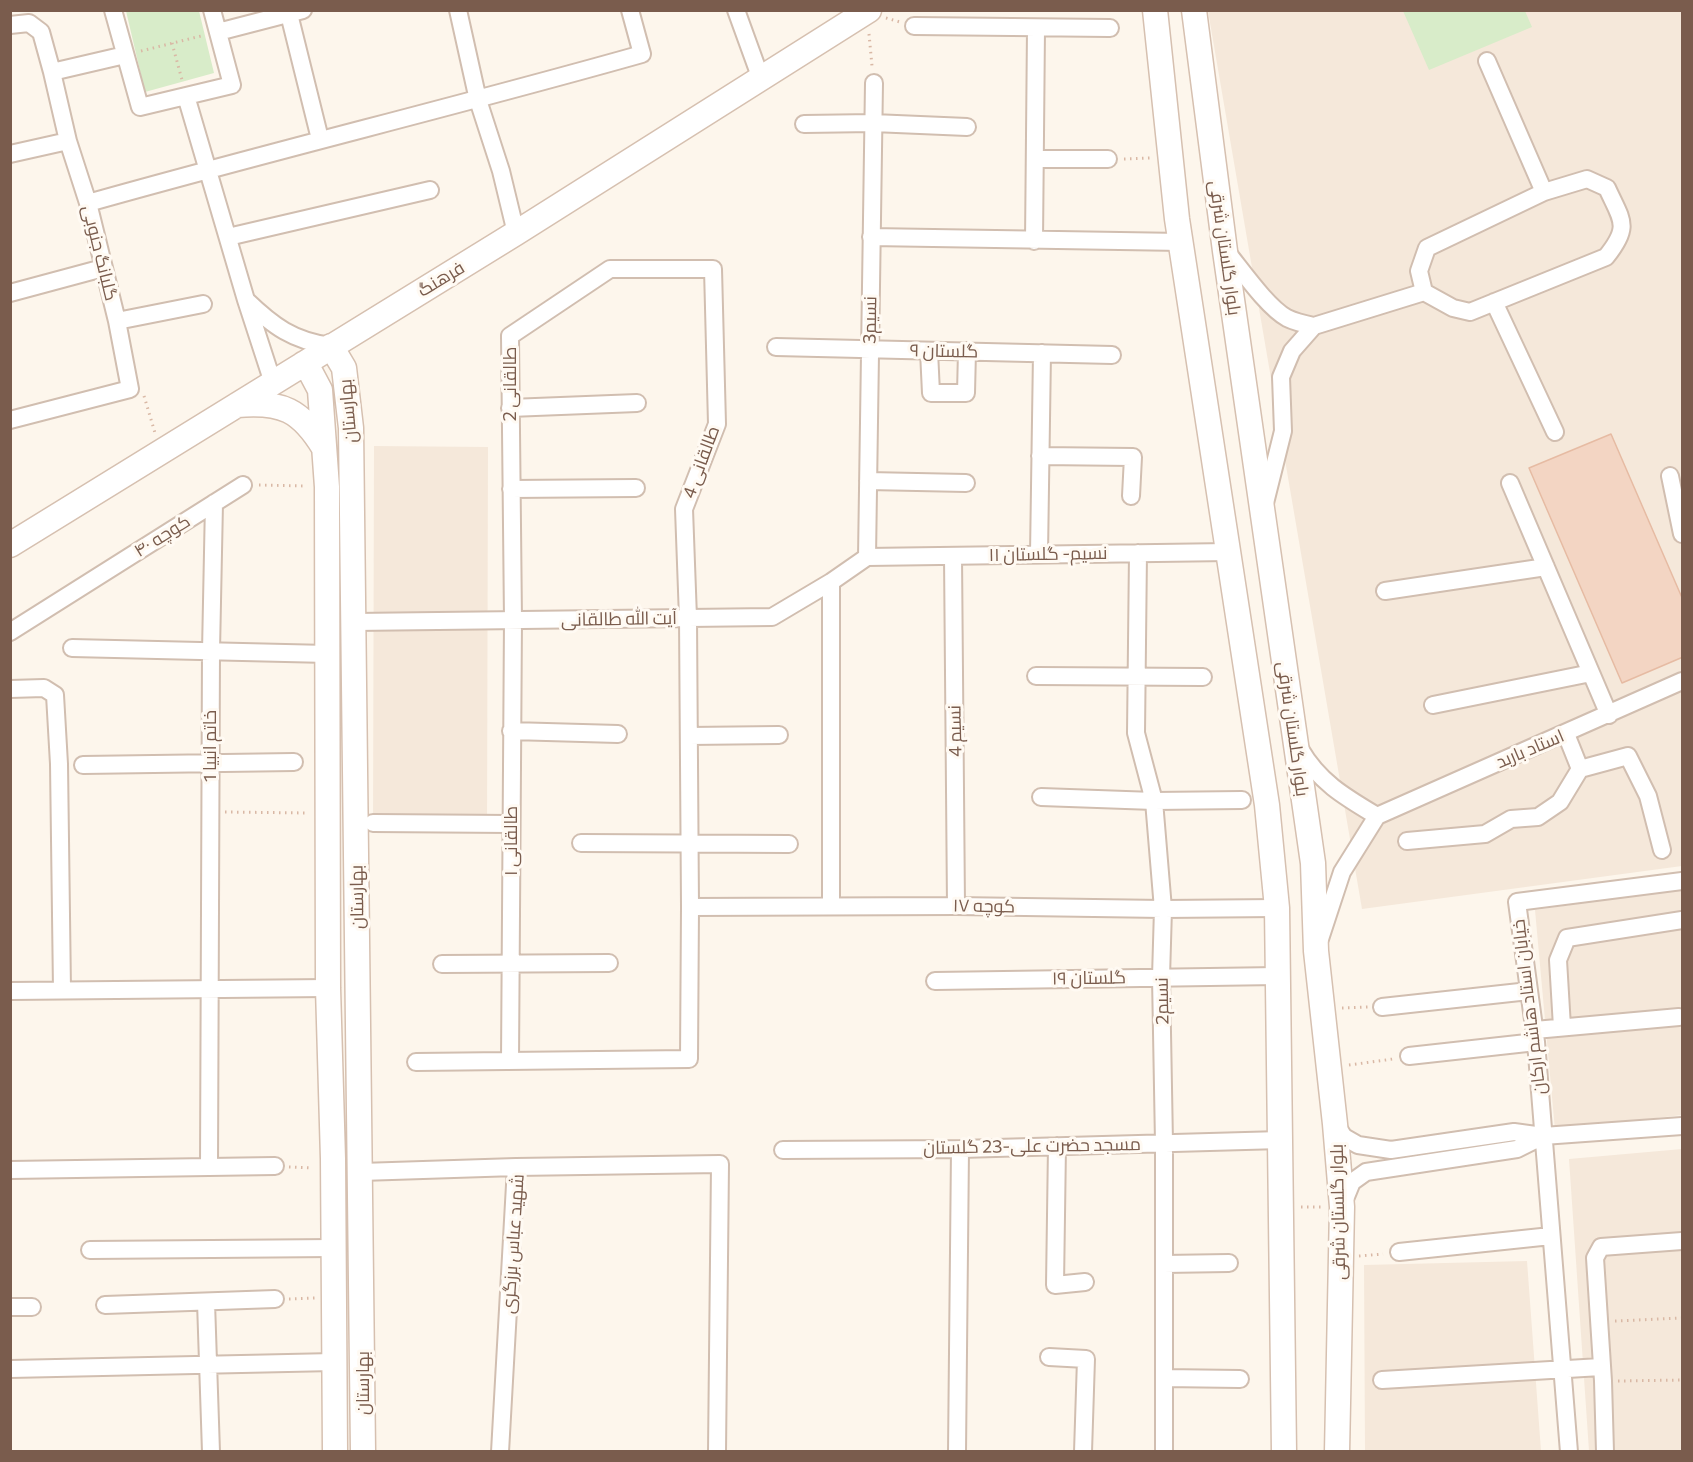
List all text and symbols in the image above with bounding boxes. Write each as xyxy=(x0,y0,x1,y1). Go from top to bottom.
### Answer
street label: بلوار گلستان شرقی xyxy=(1205,179,1245,317)
street label: گلبانگ جنوبی xyxy=(78,203,122,303)
street label: فرهنگ xyxy=(414,257,468,301)
street label: نسیم3 xyxy=(859,296,881,344)
street label: گلستان ۹ xyxy=(910,340,978,362)
street label: طالقانی 2 xyxy=(499,347,521,421)
street label: بهارستان xyxy=(334,378,362,444)
street label: طالقانی 4 xyxy=(678,423,724,501)
street label: کوچه ۴۰ xyxy=(130,510,194,562)
street label: نسیم- گلستان ۱۱ xyxy=(988,542,1108,566)
street label: آیت الله طالقانی xyxy=(561,607,677,631)
street label: بلوار گلستان شرقی xyxy=(1273,660,1313,798)
street label: نسیم 4 xyxy=(944,705,966,757)
street label: خاتم انبیا 1 xyxy=(199,710,221,782)
street label: استاد باربد xyxy=(1493,725,1567,773)
street label: طالقانی ۱ xyxy=(500,806,522,876)
street label: بهارستان xyxy=(346,865,368,929)
street label: کوچه ۱۷ xyxy=(953,895,1015,917)
street label: خیابان استاد هاشم ارکان xyxy=(1508,918,1550,1096)
street label: گلستان ۱۹ xyxy=(1052,967,1126,989)
street label: نسیم2 xyxy=(1151,977,1173,1025)
street label: مسجد حضرت علی-23 گلستان xyxy=(923,1133,1141,1159)
street label: بلوار گلستان شرقی xyxy=(1326,1144,1350,1280)
street label: شهید عباس برزگری xyxy=(497,1173,529,1315)
street label: بهارستان xyxy=(352,1351,374,1415)

